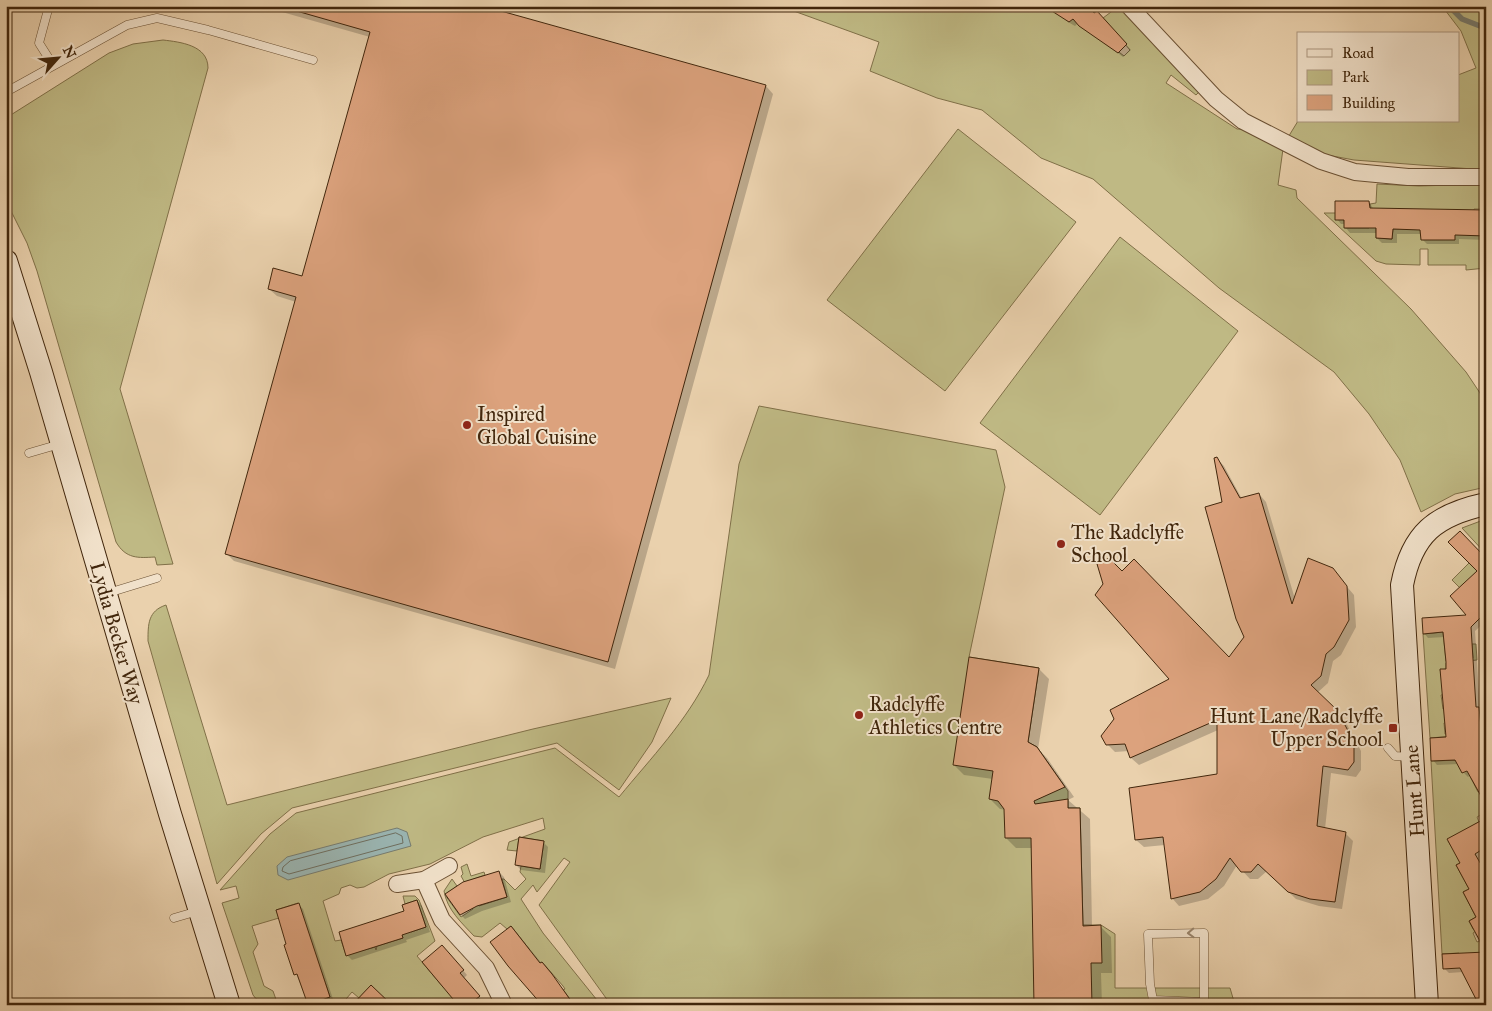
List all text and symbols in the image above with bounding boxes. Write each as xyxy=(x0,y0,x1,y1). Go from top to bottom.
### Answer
north arrow xyxy=(32,32,82,82)
legend xyxy=(1297,32,1460,122)
text: N xyxy=(59,43,79,62)
text: Road xyxy=(1342,44,1374,62)
text: Park xyxy=(1342,68,1369,86)
text: Building xyxy=(1342,94,1396,112)
place label: Inspired Global Cuisine xyxy=(477,402,597,449)
marker: Inspired Global Cuisine xyxy=(461,419,473,431)
place label: The Radclyffe School xyxy=(1071,520,1184,567)
marker: The Radclyffe School xyxy=(1055,538,1067,550)
street label: Lydia Becker Way xyxy=(85,559,149,708)
place label: Radclyffe Athletics Centre xyxy=(868,692,1002,739)
place label: Hunt Lane/Radclyffe Upper School xyxy=(1210,704,1384,751)
marker: Radclyffe Athletics Centre xyxy=(853,709,865,721)
marker: Hunt Lane/Radclyffe Upper School xyxy=(1387,722,1399,734)
street label: Hunt Lane xyxy=(1399,744,1429,838)
one-way arrow xyxy=(1187,928,1194,938)

